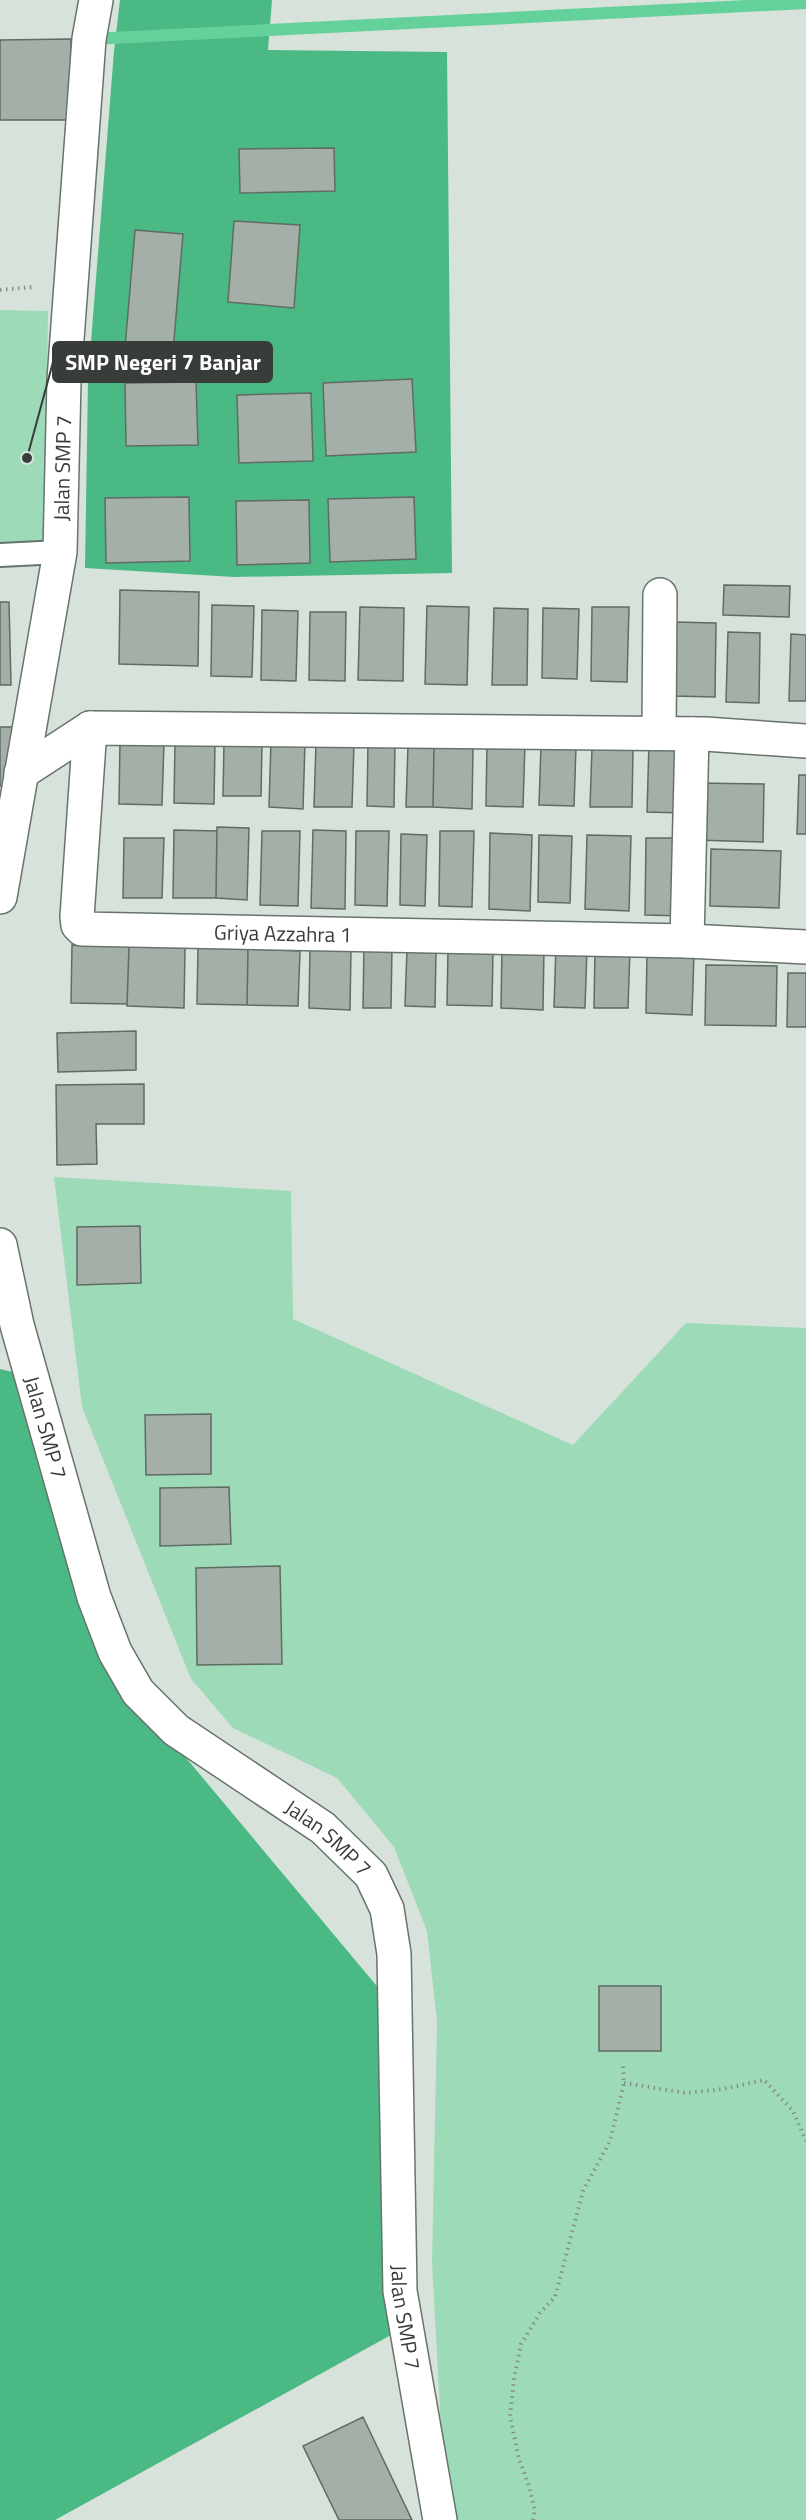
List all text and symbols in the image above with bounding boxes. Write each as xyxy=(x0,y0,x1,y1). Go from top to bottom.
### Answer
callout: SMP Negeri 7 Banjar xyxy=(53,342,272,382)
text: SMP Negeri 7 Banjar xyxy=(65,345,261,379)
street label: Jalan SMP 7 xyxy=(45,415,79,521)
street label: Griya Azzahra 1 xyxy=(214,916,352,950)
street label: Jalan SMP 7 xyxy=(16,1372,76,1482)
street label: Jalan SMP 7 xyxy=(279,1791,379,1884)
street label: Jalan SMP 7 xyxy=(383,2265,429,2372)

